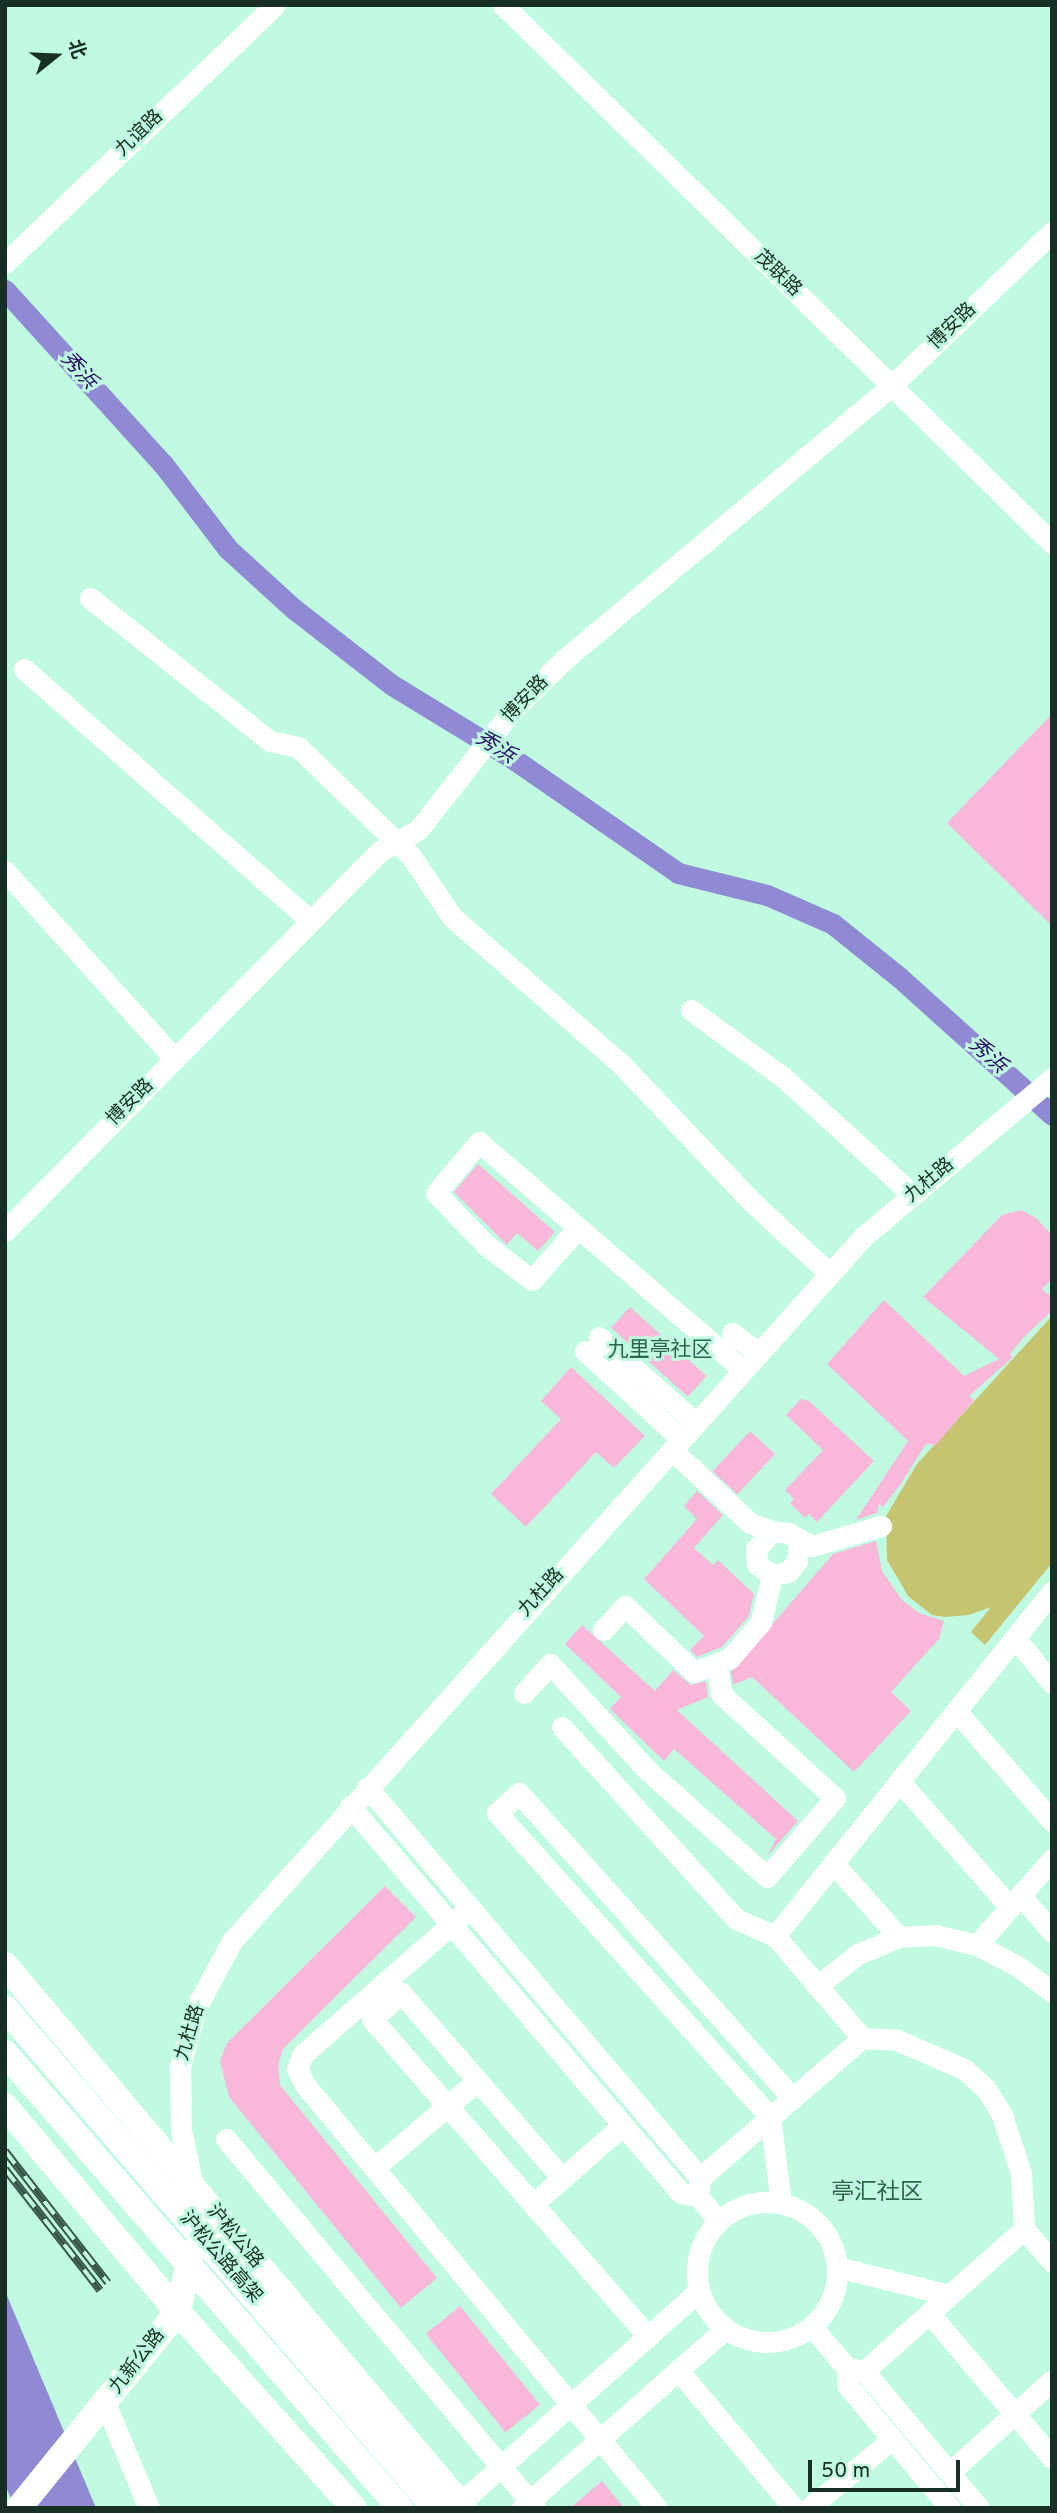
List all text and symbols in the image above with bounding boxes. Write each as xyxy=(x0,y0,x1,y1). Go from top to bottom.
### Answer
north arrow xyxy=(21,21,91,91)
text: 北 xyxy=(62,37,90,62)
street label: 九谊路 xyxy=(112,106,168,162)
street label: 茂联路 xyxy=(749,246,805,302)
street label: 博安路 xyxy=(925,299,981,355)
water label: 秀浜 xyxy=(55,347,101,395)
street label: 博安路 xyxy=(498,672,554,728)
water label: 秀浜 xyxy=(471,726,519,770)
water label: 秀浜 xyxy=(963,1033,1011,1079)
street label: 博安路 xyxy=(103,1075,159,1131)
street label: 九杜路 xyxy=(901,1154,959,1208)
district label: 九里亭社区 xyxy=(608,1338,712,1364)
street label: 九杜路 xyxy=(514,1564,570,1622)
street label: 九杜路 xyxy=(172,2002,210,2064)
district label: 亭汇社区 xyxy=(831,2180,923,2208)
street label: 沪松公路 xyxy=(201,2201,267,2273)
street label: 沪松公路高架 xyxy=(174,2208,266,2308)
street label: 九新公路 xyxy=(106,2325,170,2399)
scale bar xyxy=(812,2446,964,2490)
text: 50 m xyxy=(821,2458,870,2485)

